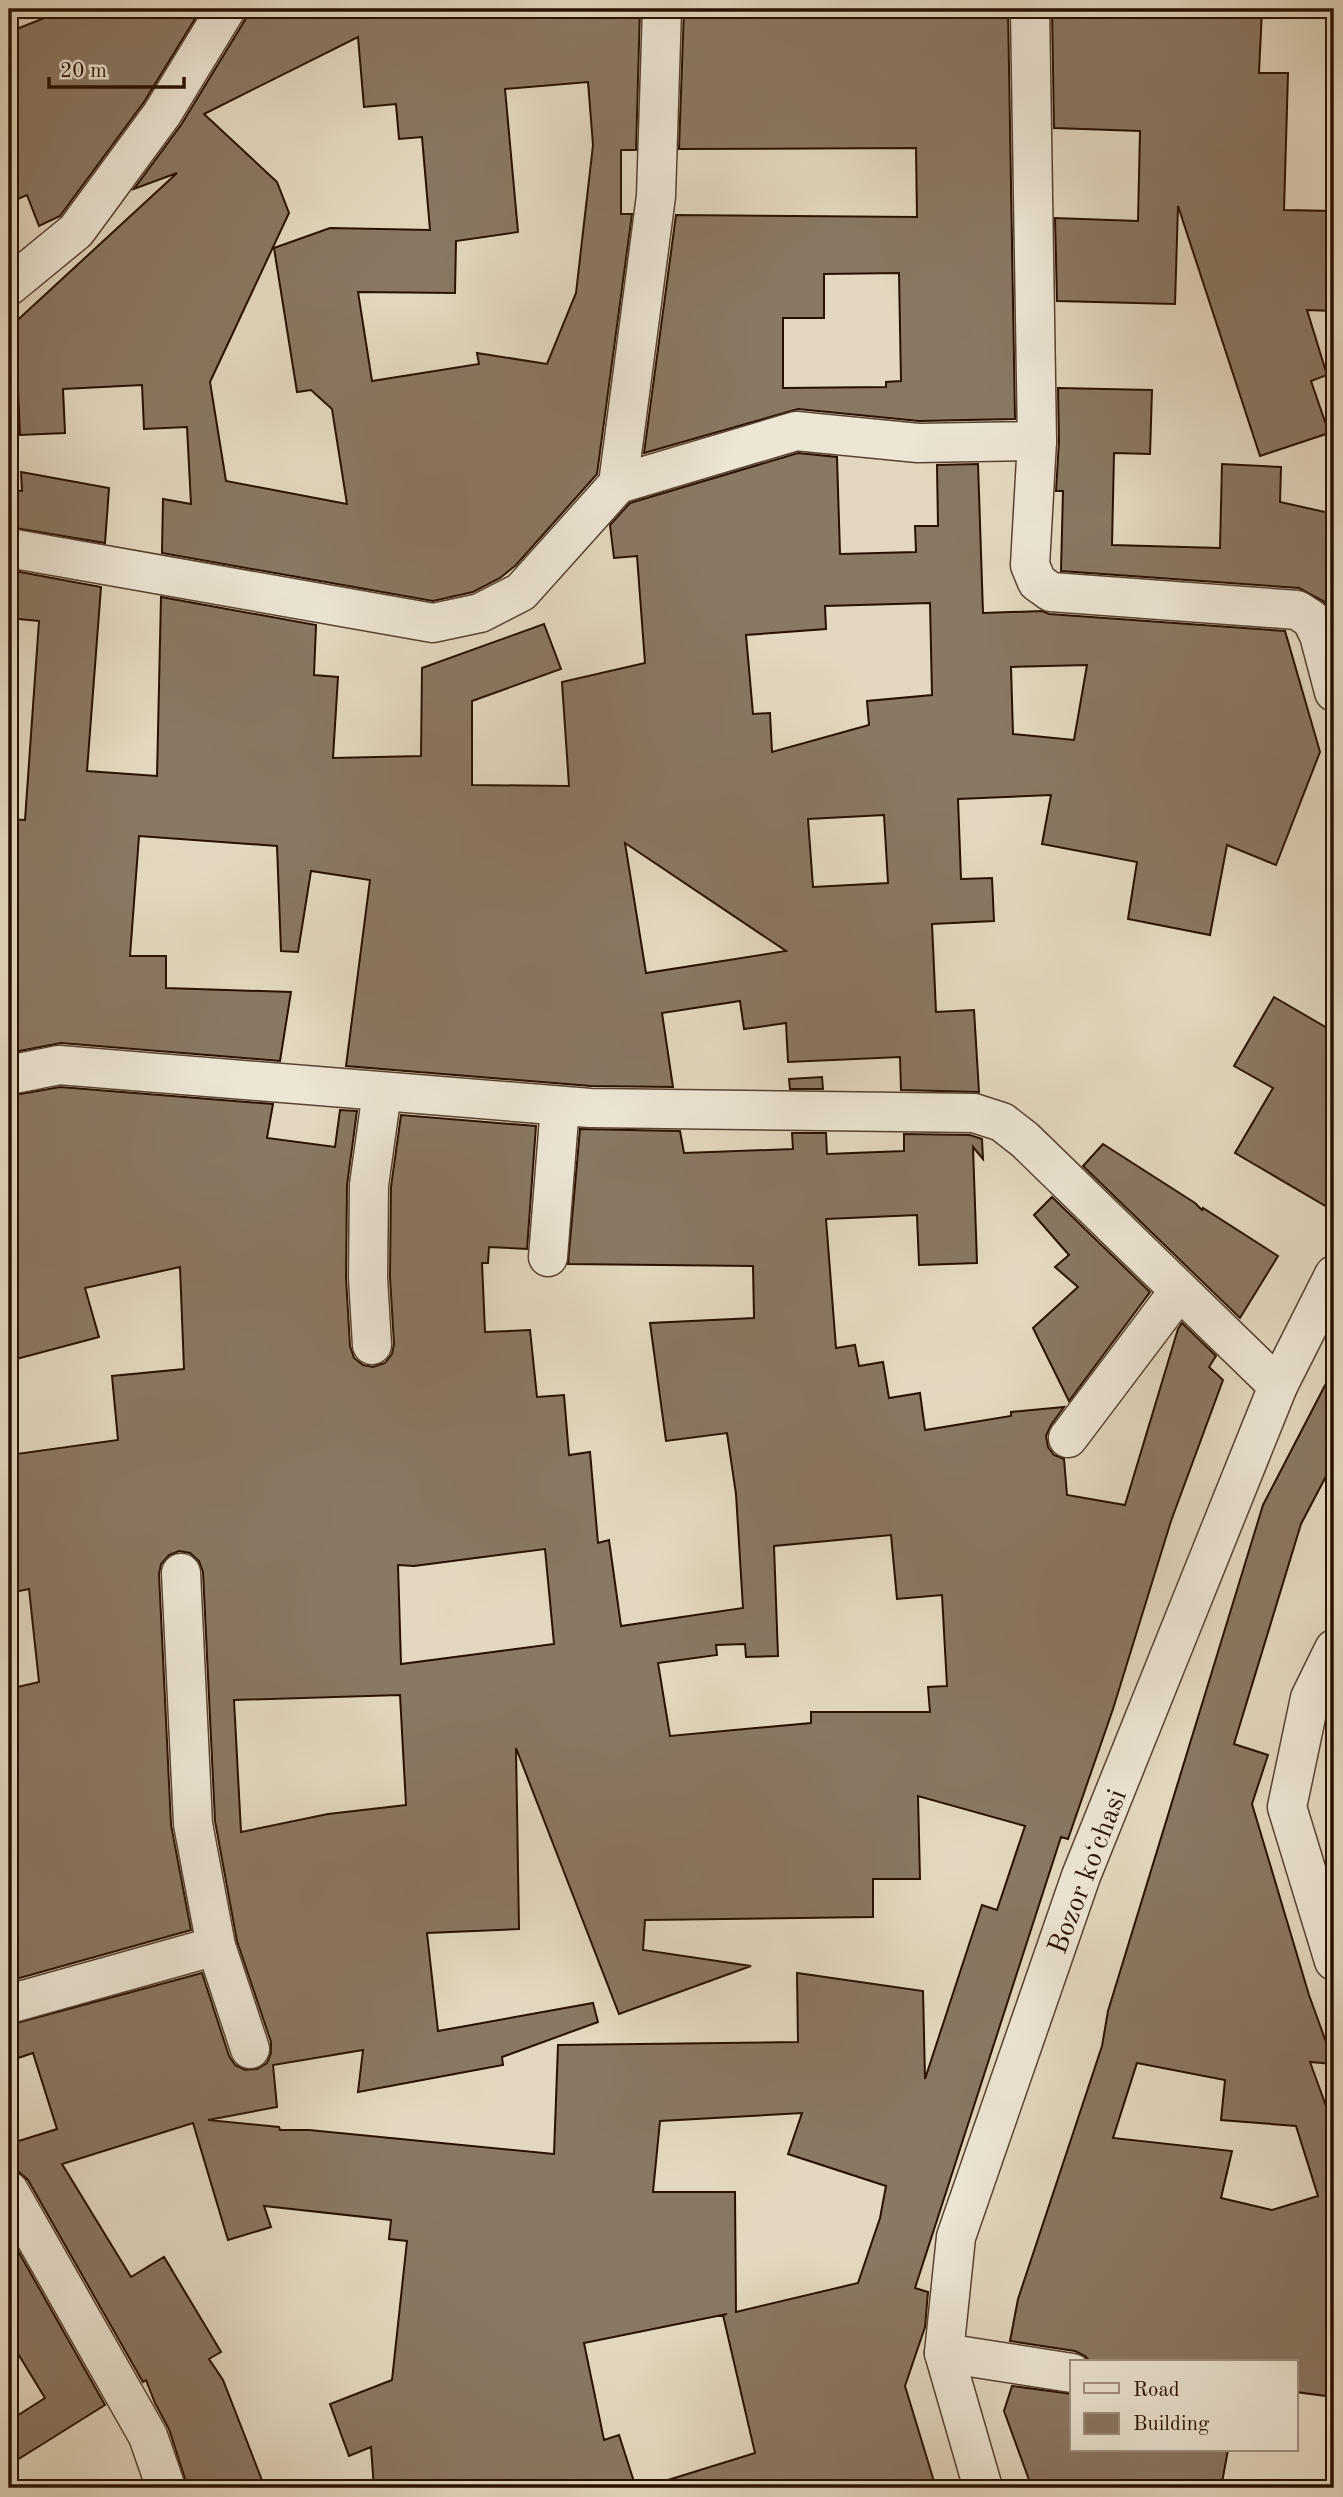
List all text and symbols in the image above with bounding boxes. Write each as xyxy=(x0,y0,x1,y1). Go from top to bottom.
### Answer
scale bar xyxy=(49,46,184,90)
text: 20 m xyxy=(60,61,107,82)
street label: Bozor koʻchasi xyxy=(1045,1786,1133,1958)
legend xyxy=(1070,2360,1298,2452)
text: Road xyxy=(1133,2380,1180,2401)
text: Building xyxy=(1133,2414,1210,2435)

